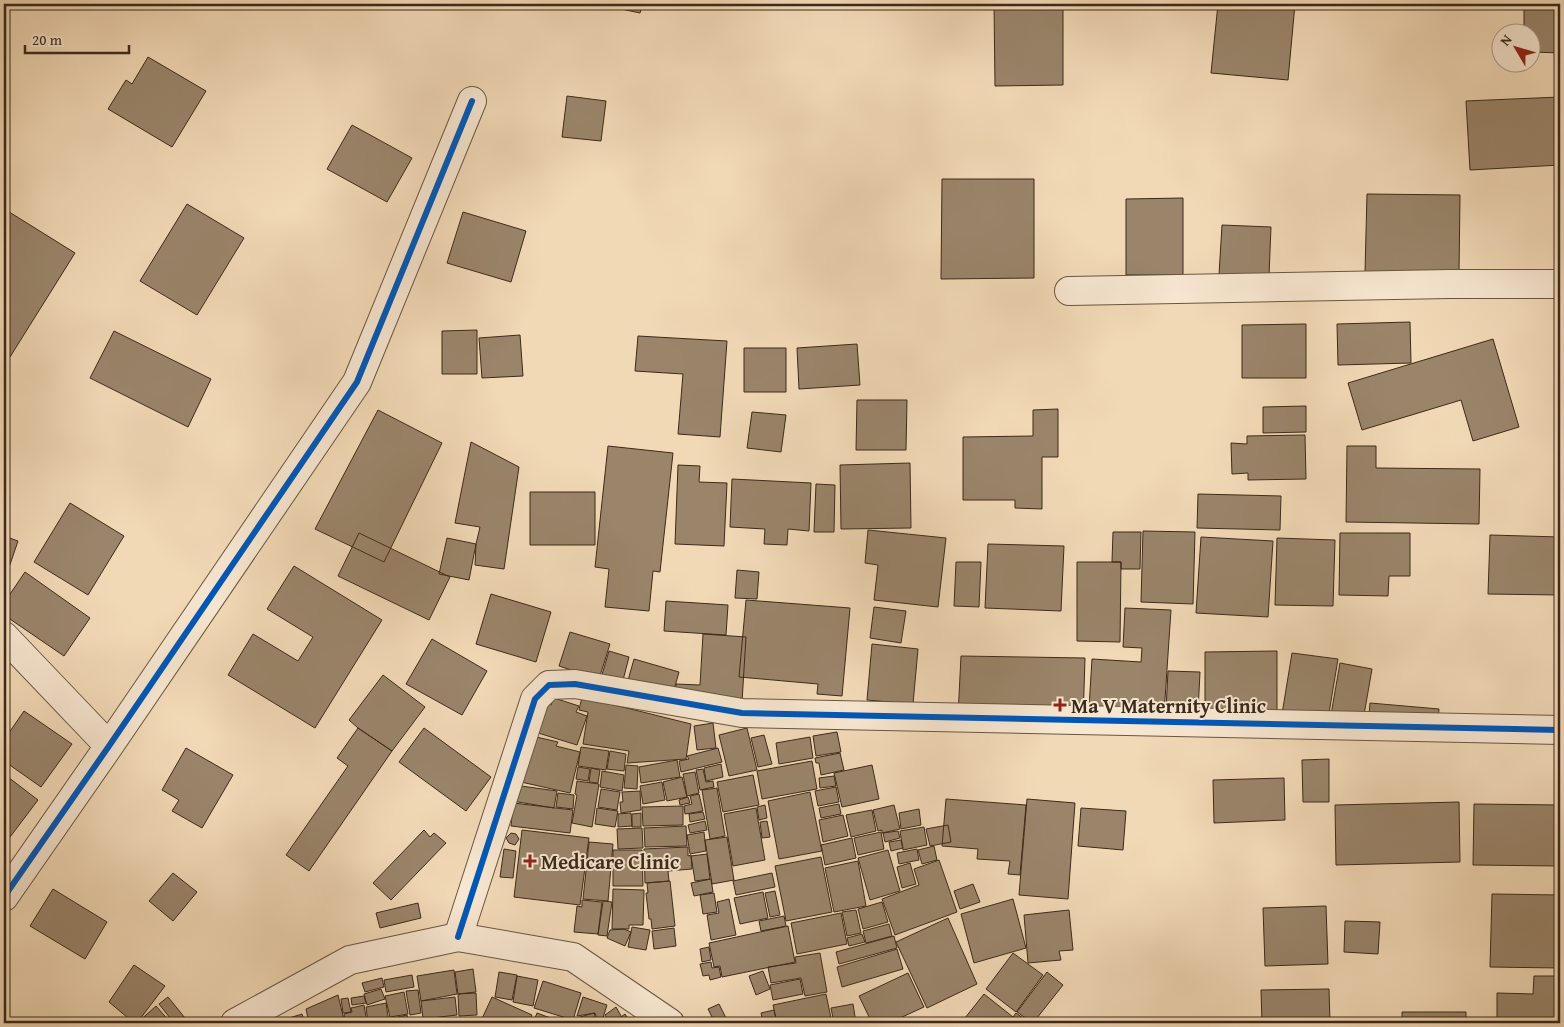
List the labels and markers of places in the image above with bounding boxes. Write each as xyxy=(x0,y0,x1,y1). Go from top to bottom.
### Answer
place label: Ma V Maternity Clinic xyxy=(1071,691,1266,720)
marker: Ma V Maternity Clinic xyxy=(1053,698,1067,712)
place label: Medicare Clinic xyxy=(541,847,679,876)
marker: Medicare Clinic xyxy=(523,854,537,868)

